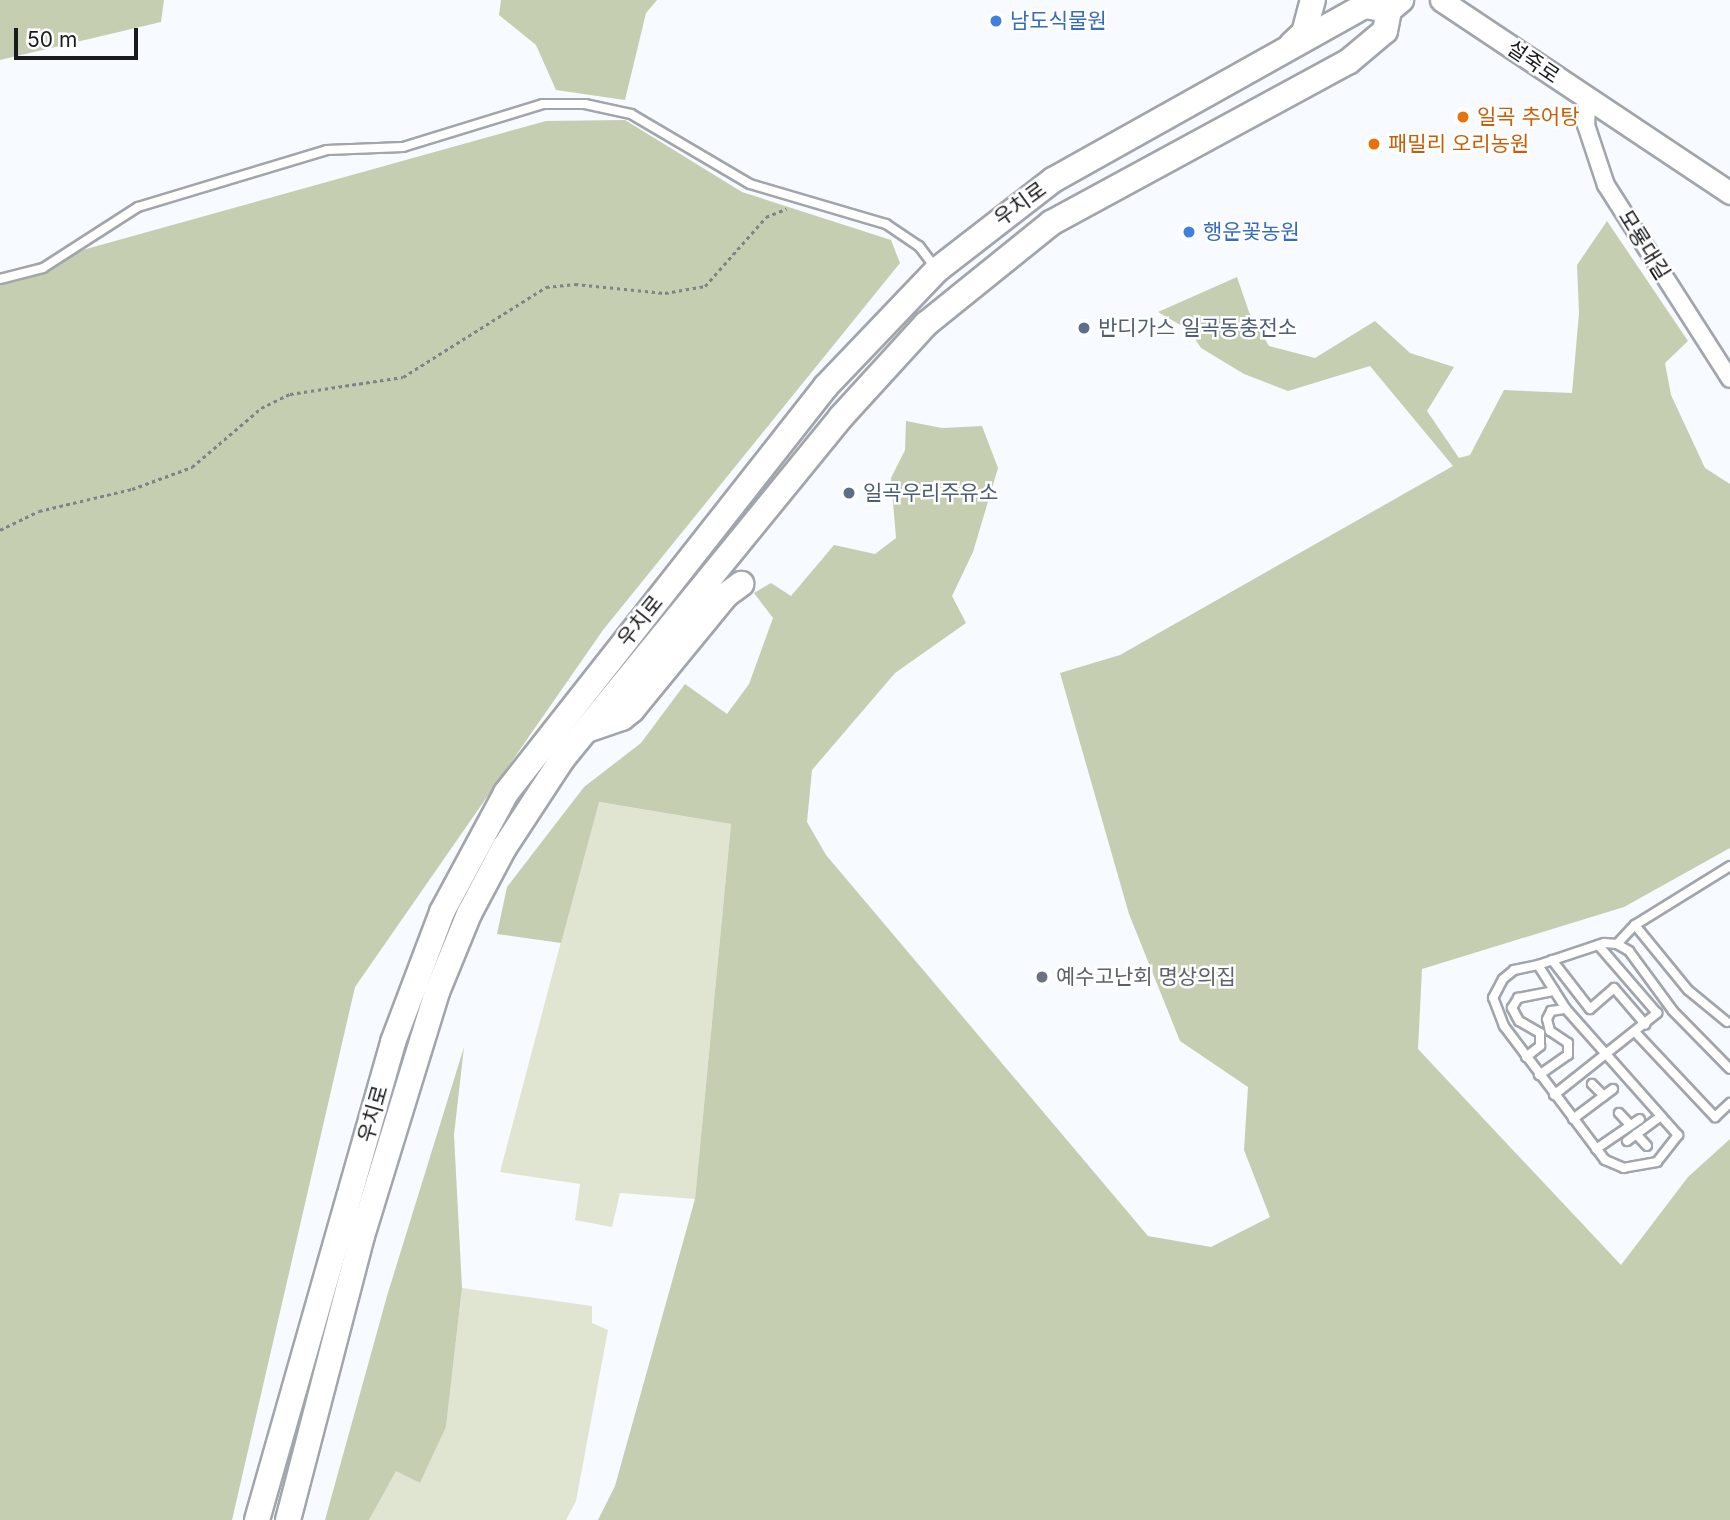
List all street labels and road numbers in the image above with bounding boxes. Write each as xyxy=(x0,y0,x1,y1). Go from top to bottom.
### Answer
street label: 설죽로 xyxy=(1502,35,1564,89)
street label: 우치로 xyxy=(989,177,1051,231)
street label: 모룡대길 xyxy=(1613,206,1675,284)
street label: 우치로 xyxy=(612,591,668,651)
street label: 우치로 xyxy=(353,1083,393,1145)

